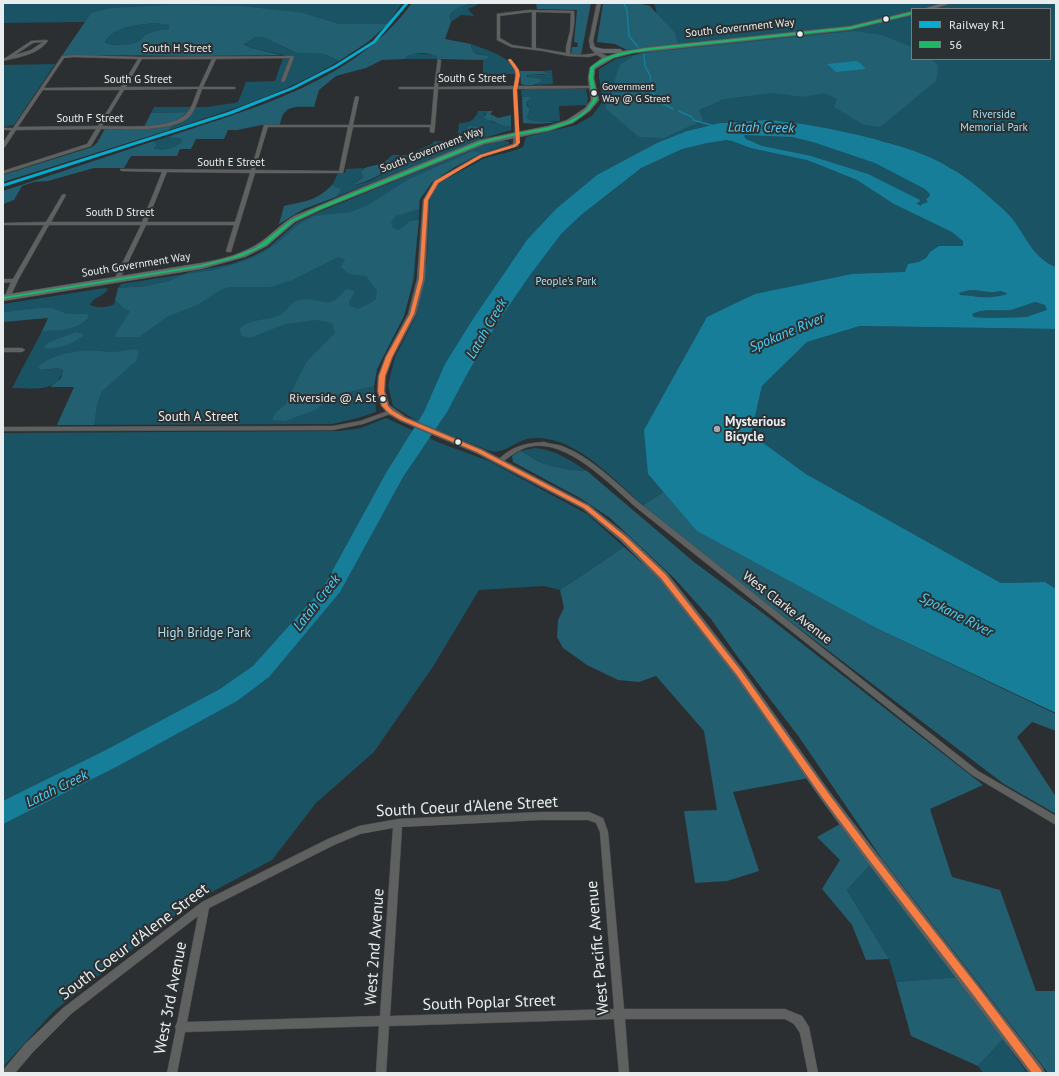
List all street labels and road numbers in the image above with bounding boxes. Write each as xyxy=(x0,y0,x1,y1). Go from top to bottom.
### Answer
street label: South Government Way xyxy=(685,16,795,40)
street label: South H Street xyxy=(143,42,211,56)
street label: South G Street xyxy=(438,72,506,86)
street label: South G Street xyxy=(104,73,172,87)
street label: South F Street xyxy=(56,112,124,126)
street label: South Government Way xyxy=(378,124,486,176)
street label: South E Street xyxy=(197,156,265,170)
street label: South D Street xyxy=(86,206,154,220)
street label: South Government Way xyxy=(81,250,191,280)
street label: South A Street xyxy=(158,409,238,425)
street label: West Clarke Avenue xyxy=(739,568,835,648)
street label: South Coeur d'Alene Street xyxy=(376,793,558,821)
street label: South Coeur d'Alene Street xyxy=(56,880,212,1004)
street label: West Pacific Avenue xyxy=(583,880,613,1016)
street label: West 2nd Avenue xyxy=(361,888,389,1006)
street label: West 3rd Avenue xyxy=(151,940,191,1056)
street label: South Poplar Street xyxy=(422,991,556,1015)

